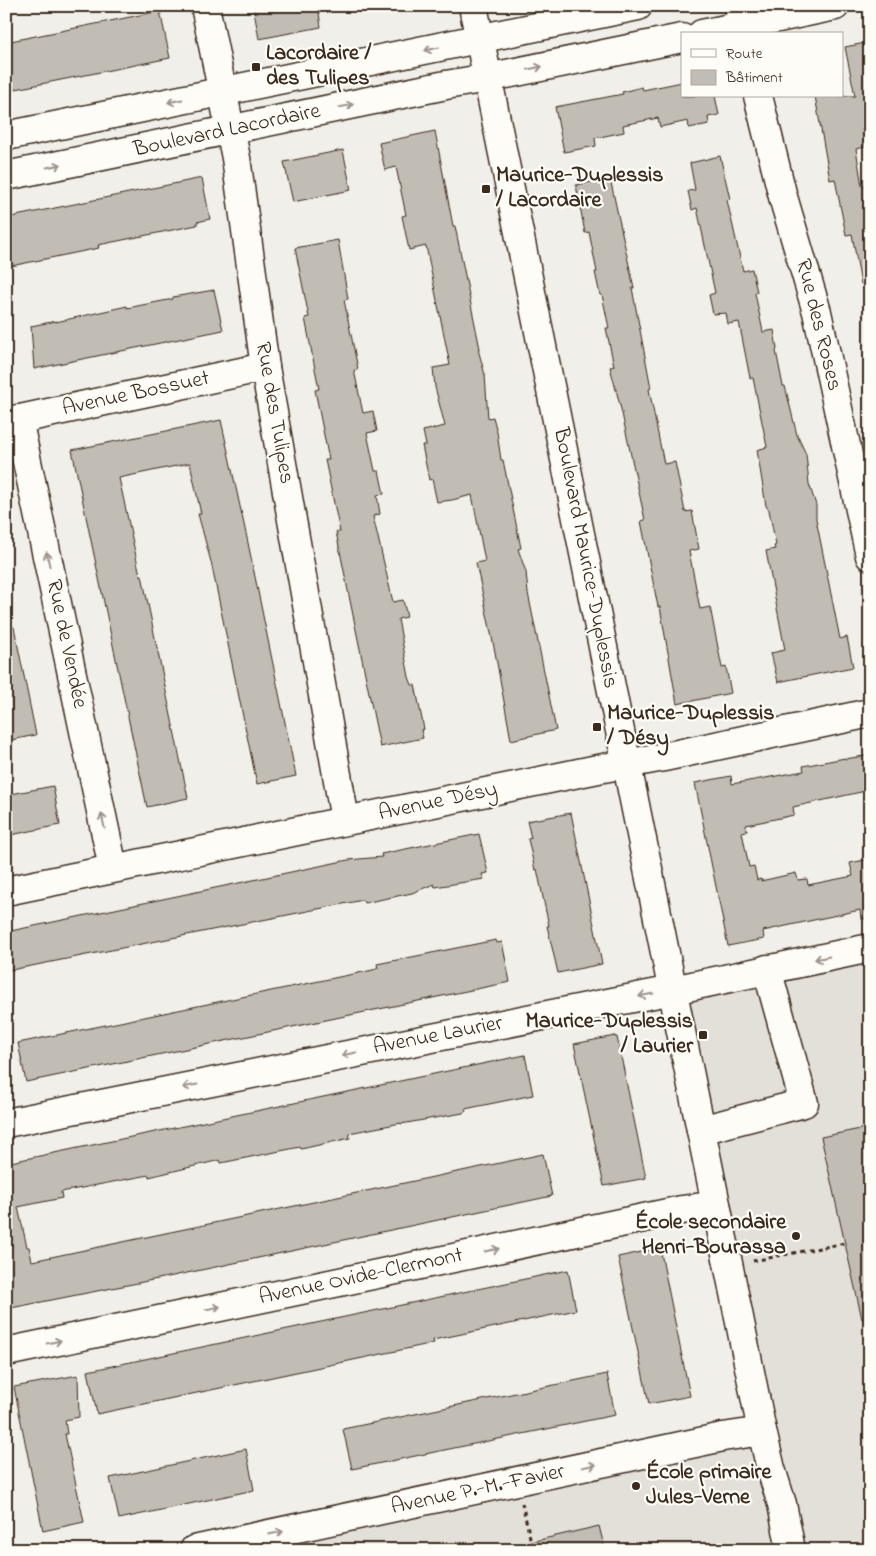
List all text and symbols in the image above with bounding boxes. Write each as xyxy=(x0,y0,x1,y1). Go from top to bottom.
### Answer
legend xyxy=(681,32,844,98)
place label: Lacordaire / des Tulipes xyxy=(266,38,371,95)
text: Route xyxy=(726,43,763,65)
one-way arrow xyxy=(424,45,440,55)
marker: Lacordaire / des Tulipes xyxy=(250,61,262,73)
one-way arrow xyxy=(527,63,543,72)
text: Bâtiment xyxy=(725,67,783,89)
street label: Boulevard Lacordaire xyxy=(130,96,324,167)
one-way arrow xyxy=(168,97,184,106)
one-way arrow xyxy=(338,101,354,110)
place label: Maurice-Duplessis / Lacordaire xyxy=(495,160,664,217)
one-way arrow xyxy=(46,161,62,170)
marker: Maurice-Duplessis / Lacordaire xyxy=(480,183,492,195)
street label: Rue des Roses xyxy=(786,256,850,394)
street label: Rue des Tulipes xyxy=(246,340,302,486)
street label: Avenue Bossuet xyxy=(59,363,213,425)
street label: Boulevard Maurice-Duplessis xyxy=(544,424,626,691)
one-way arrow xyxy=(43,551,52,567)
street label: Rue de Vendée xyxy=(37,577,95,711)
place label: Maurice-Duplessis / Désy xyxy=(606,698,775,756)
marker: Maurice-Duplessis / Désy xyxy=(591,721,603,733)
street label: Avenue Désy xyxy=(376,774,501,831)
one-way arrow xyxy=(98,813,108,829)
one-way arrow xyxy=(814,954,830,963)
one-way arrow xyxy=(638,991,654,1000)
place label: Maurice-Duplessis / Laurier xyxy=(526,1006,694,1063)
street label: Avenue Laurier xyxy=(371,1008,506,1064)
marker: Maurice-Duplessis / Laurier xyxy=(697,1029,709,1041)
one-way arrow xyxy=(342,1050,358,1060)
one-way arrow xyxy=(182,1082,198,1091)
place label: École secondaire Henri-Bourassa xyxy=(635,1207,787,1264)
marker: École secondaire Henri-Bourassa xyxy=(790,1230,802,1242)
street label: Avenue Ovide-Clermont xyxy=(256,1240,467,1314)
one-way arrow xyxy=(484,1245,500,1254)
one-way arrow xyxy=(205,1303,221,1312)
one-way arrow xyxy=(46,1336,62,1346)
street label: Avenue P.-M.-Favier xyxy=(388,1456,568,1524)
place label: École primaire Jules-Verne xyxy=(646,1457,772,1514)
one-way arrow xyxy=(580,1461,596,1470)
marker: École primaire Jules-Verne xyxy=(630,1480,642,1492)
one-way arrow xyxy=(267,1527,283,1537)

